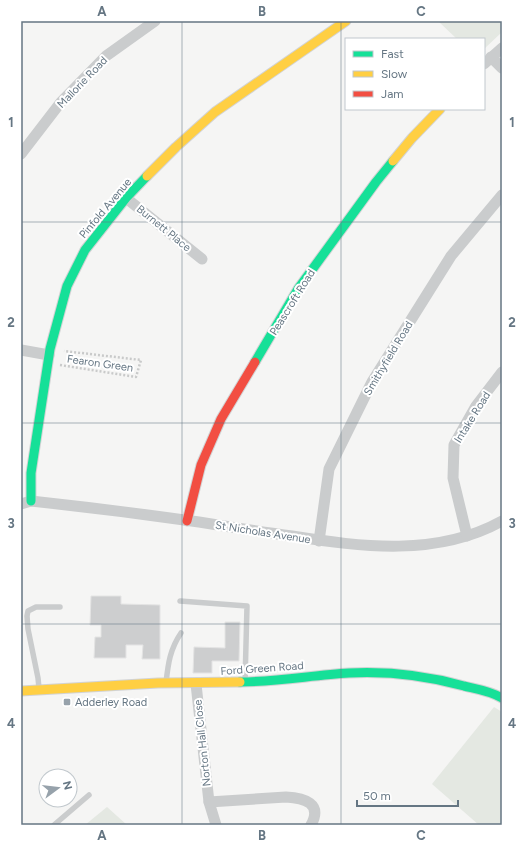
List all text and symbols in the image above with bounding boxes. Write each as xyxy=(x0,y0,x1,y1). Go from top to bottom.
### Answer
text: A xyxy=(97,4,107,19)
text: B xyxy=(258,4,266,19)
text: C xyxy=(416,4,426,19)
legend xyxy=(345,38,485,110)
text: Fast xyxy=(381,47,404,61)
street label: Mallorie Road xyxy=(55,54,110,111)
text: Slow xyxy=(381,67,408,81)
text: Jam xyxy=(381,87,404,101)
text: 1 xyxy=(8,115,14,130)
text: 1 xyxy=(509,115,515,130)
street label: Pinfold Avenue xyxy=(77,176,134,241)
street label: Burnett Place xyxy=(134,203,193,254)
street label: Peascroft Road xyxy=(267,267,318,338)
text: 2 xyxy=(7,315,15,330)
text: 2 xyxy=(508,315,516,330)
street label: Smithyfield Road xyxy=(361,319,416,398)
street label: Fearon Green xyxy=(66,352,134,375)
street label: Intake Road xyxy=(452,389,493,445)
text: 3 xyxy=(7,516,15,531)
text: 3 xyxy=(508,516,516,531)
street label: St Nicholas Avenue xyxy=(214,519,311,546)
street label: Ford Green Road xyxy=(220,659,304,678)
place label: Adderley Road xyxy=(75,696,147,709)
marker: Adderley Road xyxy=(62,697,72,707)
street label: Norton Hall Close xyxy=(191,699,214,787)
text: 4 xyxy=(7,716,15,731)
text: 4 xyxy=(508,716,516,731)
north arrow xyxy=(38,768,78,808)
text: N xyxy=(60,780,75,791)
scale bar xyxy=(357,782,458,808)
text: 50 m xyxy=(363,789,391,803)
text: A xyxy=(97,828,107,843)
text: B xyxy=(258,828,266,843)
text: C xyxy=(416,828,426,843)

